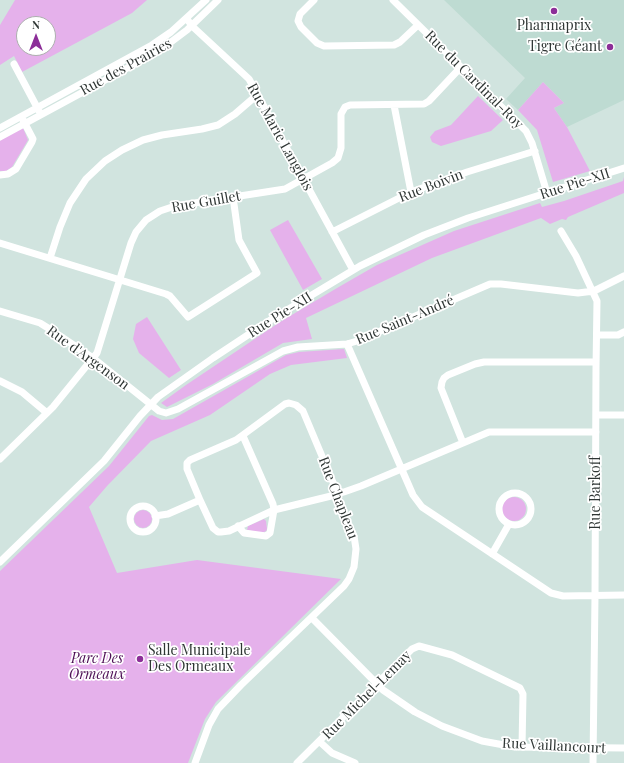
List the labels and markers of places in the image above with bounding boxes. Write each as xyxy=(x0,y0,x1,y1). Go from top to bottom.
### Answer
marker: Pharmaprix xyxy=(549,6,559,16)
place label: Pharmaprix xyxy=(517,18,591,34)
place label: Tigre Géant xyxy=(528,39,602,55)
marker: Tigre Géant xyxy=(605,42,615,52)
place label: Salle Municipale Des Ormeaux xyxy=(148,643,251,676)
marker: Salle Municipale Des Ormeaux xyxy=(135,654,145,664)

